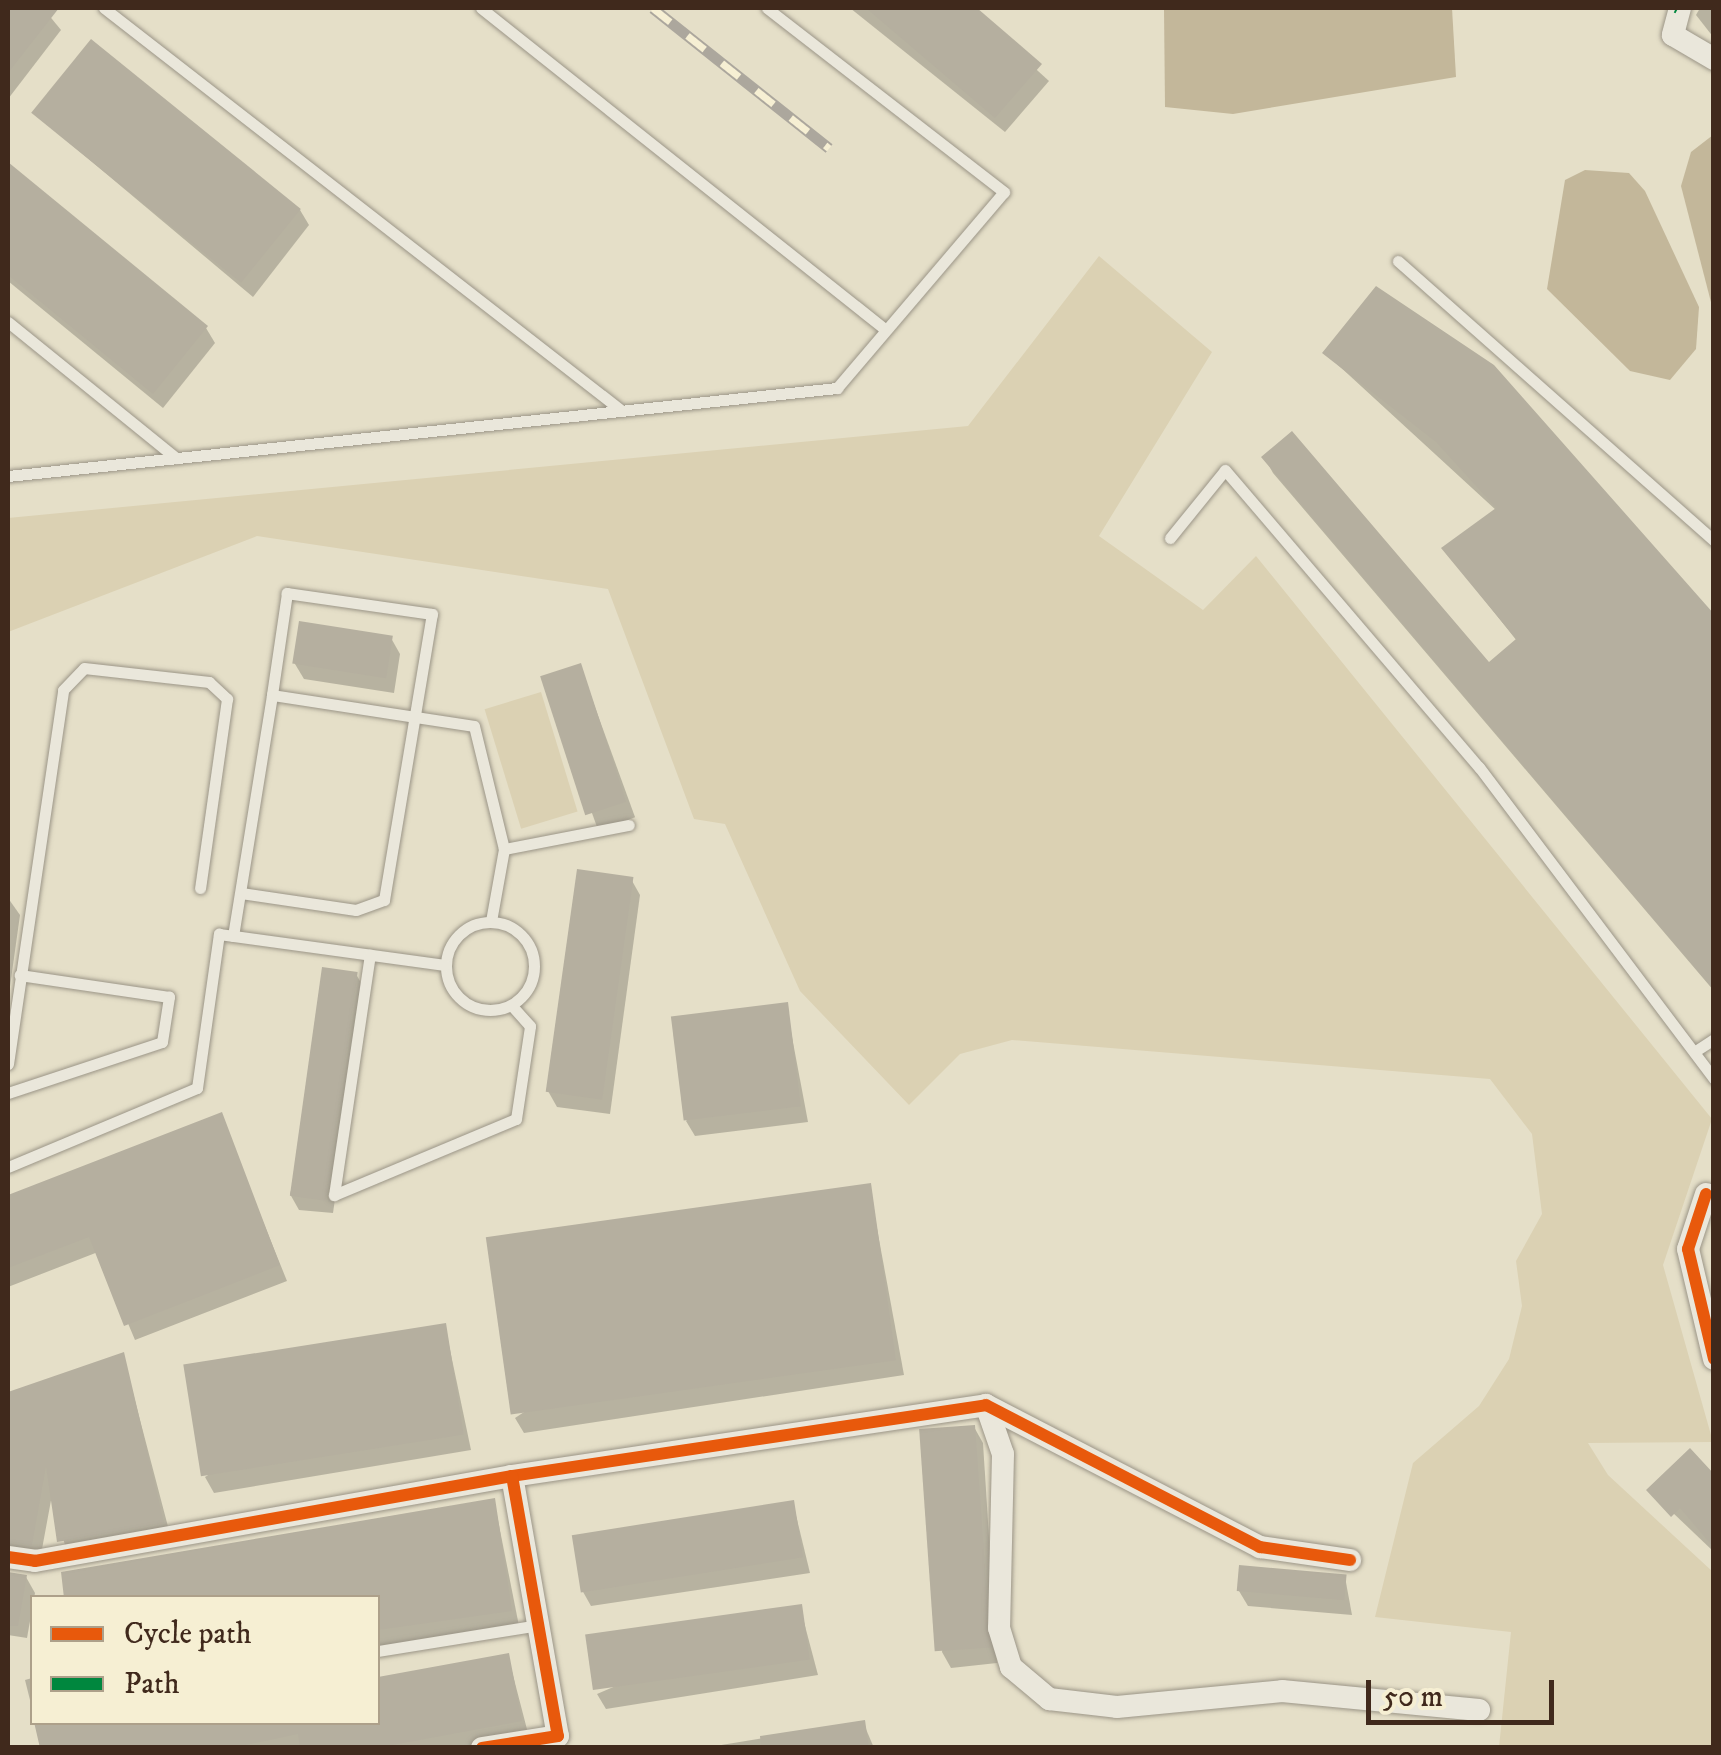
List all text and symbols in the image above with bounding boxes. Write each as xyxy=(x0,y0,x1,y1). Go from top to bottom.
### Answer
legend xyxy=(30,1595,380,1725)
text: Cycle path xyxy=(124,1616,252,1653)
scale bar xyxy=(1371,1660,1558,1722)
text: Path xyxy=(124,1666,180,1703)
text: 50 m xyxy=(1383,1679,1443,1716)

